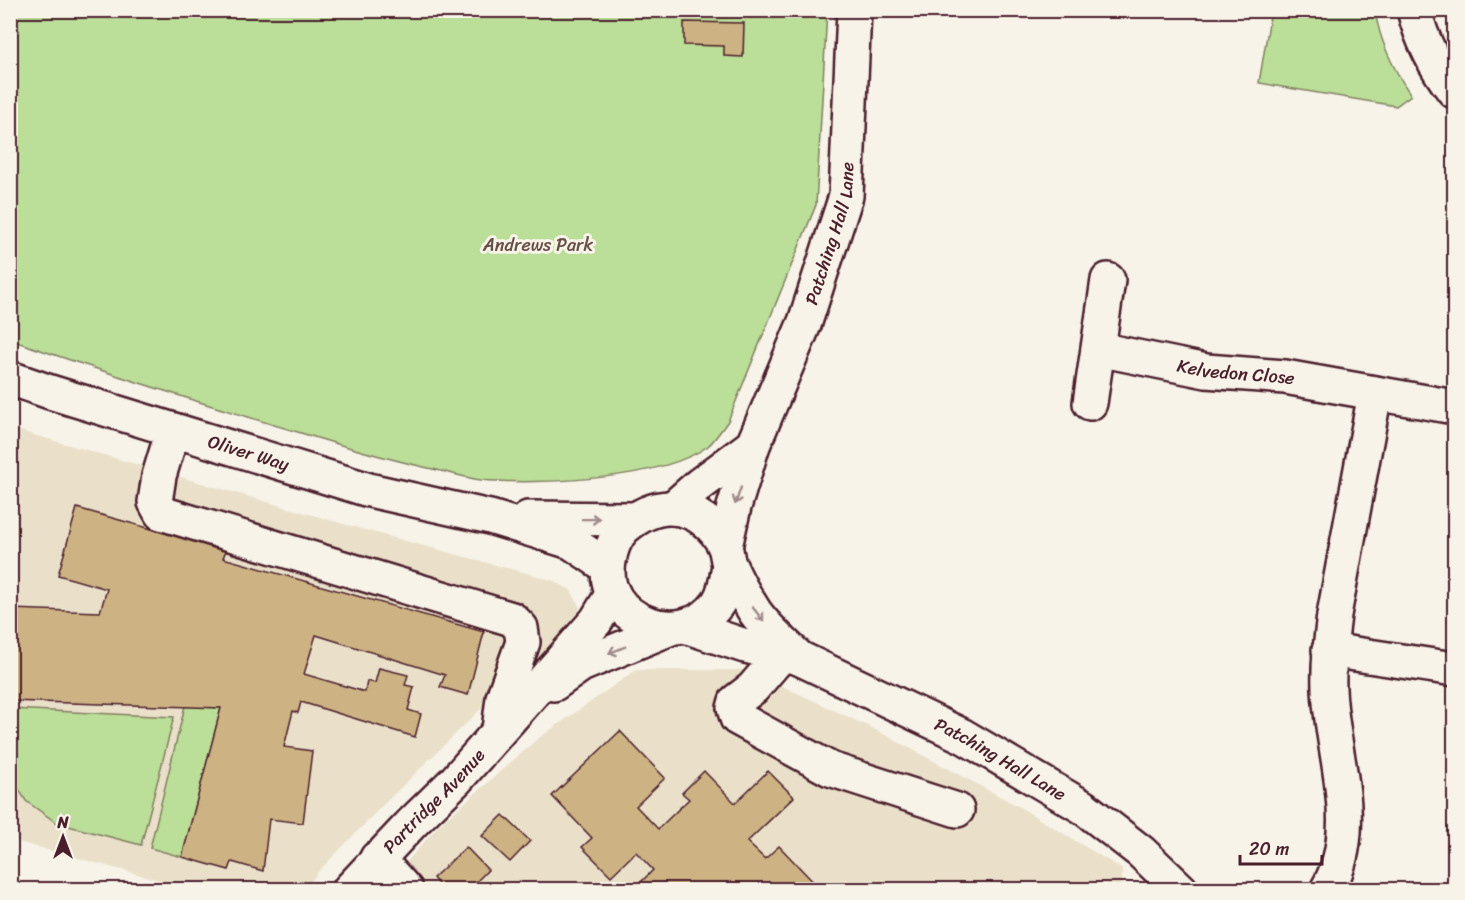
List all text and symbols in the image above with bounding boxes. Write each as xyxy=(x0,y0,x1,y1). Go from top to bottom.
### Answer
street label: Patching Hall Lane xyxy=(796,161,863,309)
park label: Andrews Park xyxy=(482,229,593,261)
street label: Kelvedon Close xyxy=(1174,349,1297,394)
street label: Oliver Way xyxy=(204,425,294,481)
one-way arrow xyxy=(731,486,742,505)
one-way arrow xyxy=(580,513,600,525)
one-way arrow xyxy=(752,606,765,622)
one-way arrow xyxy=(608,645,626,656)
street label: Patching Hall Lane xyxy=(929,709,1072,810)
street label: Partridge Avenue xyxy=(375,741,493,861)
north arrow xyxy=(33,807,93,867)
text: N xyxy=(56,808,69,837)
scale bar xyxy=(1240,828,1322,866)
text: 20 m xyxy=(1249,833,1289,865)

